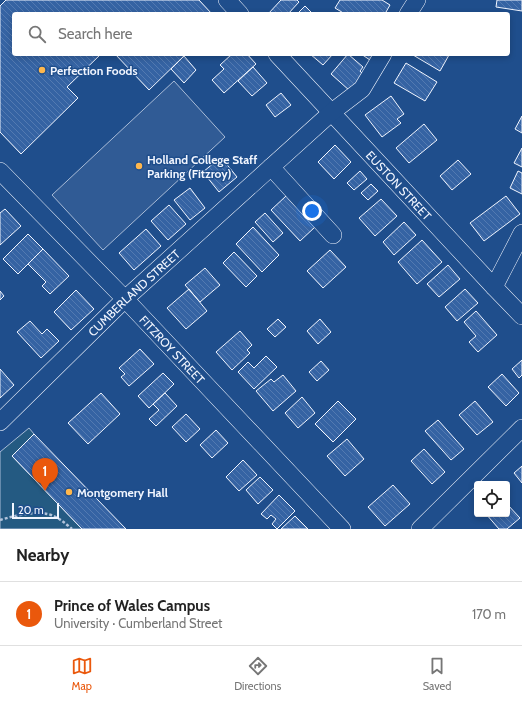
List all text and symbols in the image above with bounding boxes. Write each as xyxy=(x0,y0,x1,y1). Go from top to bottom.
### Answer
search box xyxy=(12,12,510,56)
icon: search xyxy=(26,23,48,45)
text: Search here xyxy=(58,25,133,43)
place label: Perfection Foods xyxy=(50,63,137,78)
marker: Perfection Foods xyxy=(37,65,47,75)
street label: EUSTON STREET xyxy=(363,147,435,223)
place label: Holland College Staff Parking (Fitzroy) xyxy=(147,152,257,181)
marker: Holland College Staff Parking (Fitzroy) xyxy=(134,161,144,171)
your location xyxy=(302,201,322,221)
street label: CUMBERLAND STREET xyxy=(84,246,183,339)
street label: FITZROY STREET xyxy=(137,312,209,387)
pin: 1 xyxy=(32,458,58,491)
map controls xyxy=(474,481,510,517)
button: locate xyxy=(474,481,510,517)
place label: Montgomery Hall xyxy=(77,485,168,500)
marker: Montgomery Hall xyxy=(64,487,74,497)
scale bar xyxy=(12,501,59,520)
text: 20 m xyxy=(18,503,44,517)
text: Nearby xyxy=(16,545,69,565)
text: Prince of Wales Campus xyxy=(54,597,210,615)
text: 1 xyxy=(27,606,31,622)
text: 170 m xyxy=(472,606,506,622)
text: University · Cumberland Street xyxy=(54,615,222,631)
tab: Map xyxy=(71,655,93,693)
tab: Directions xyxy=(234,655,281,693)
tab: Saved xyxy=(423,655,451,693)

